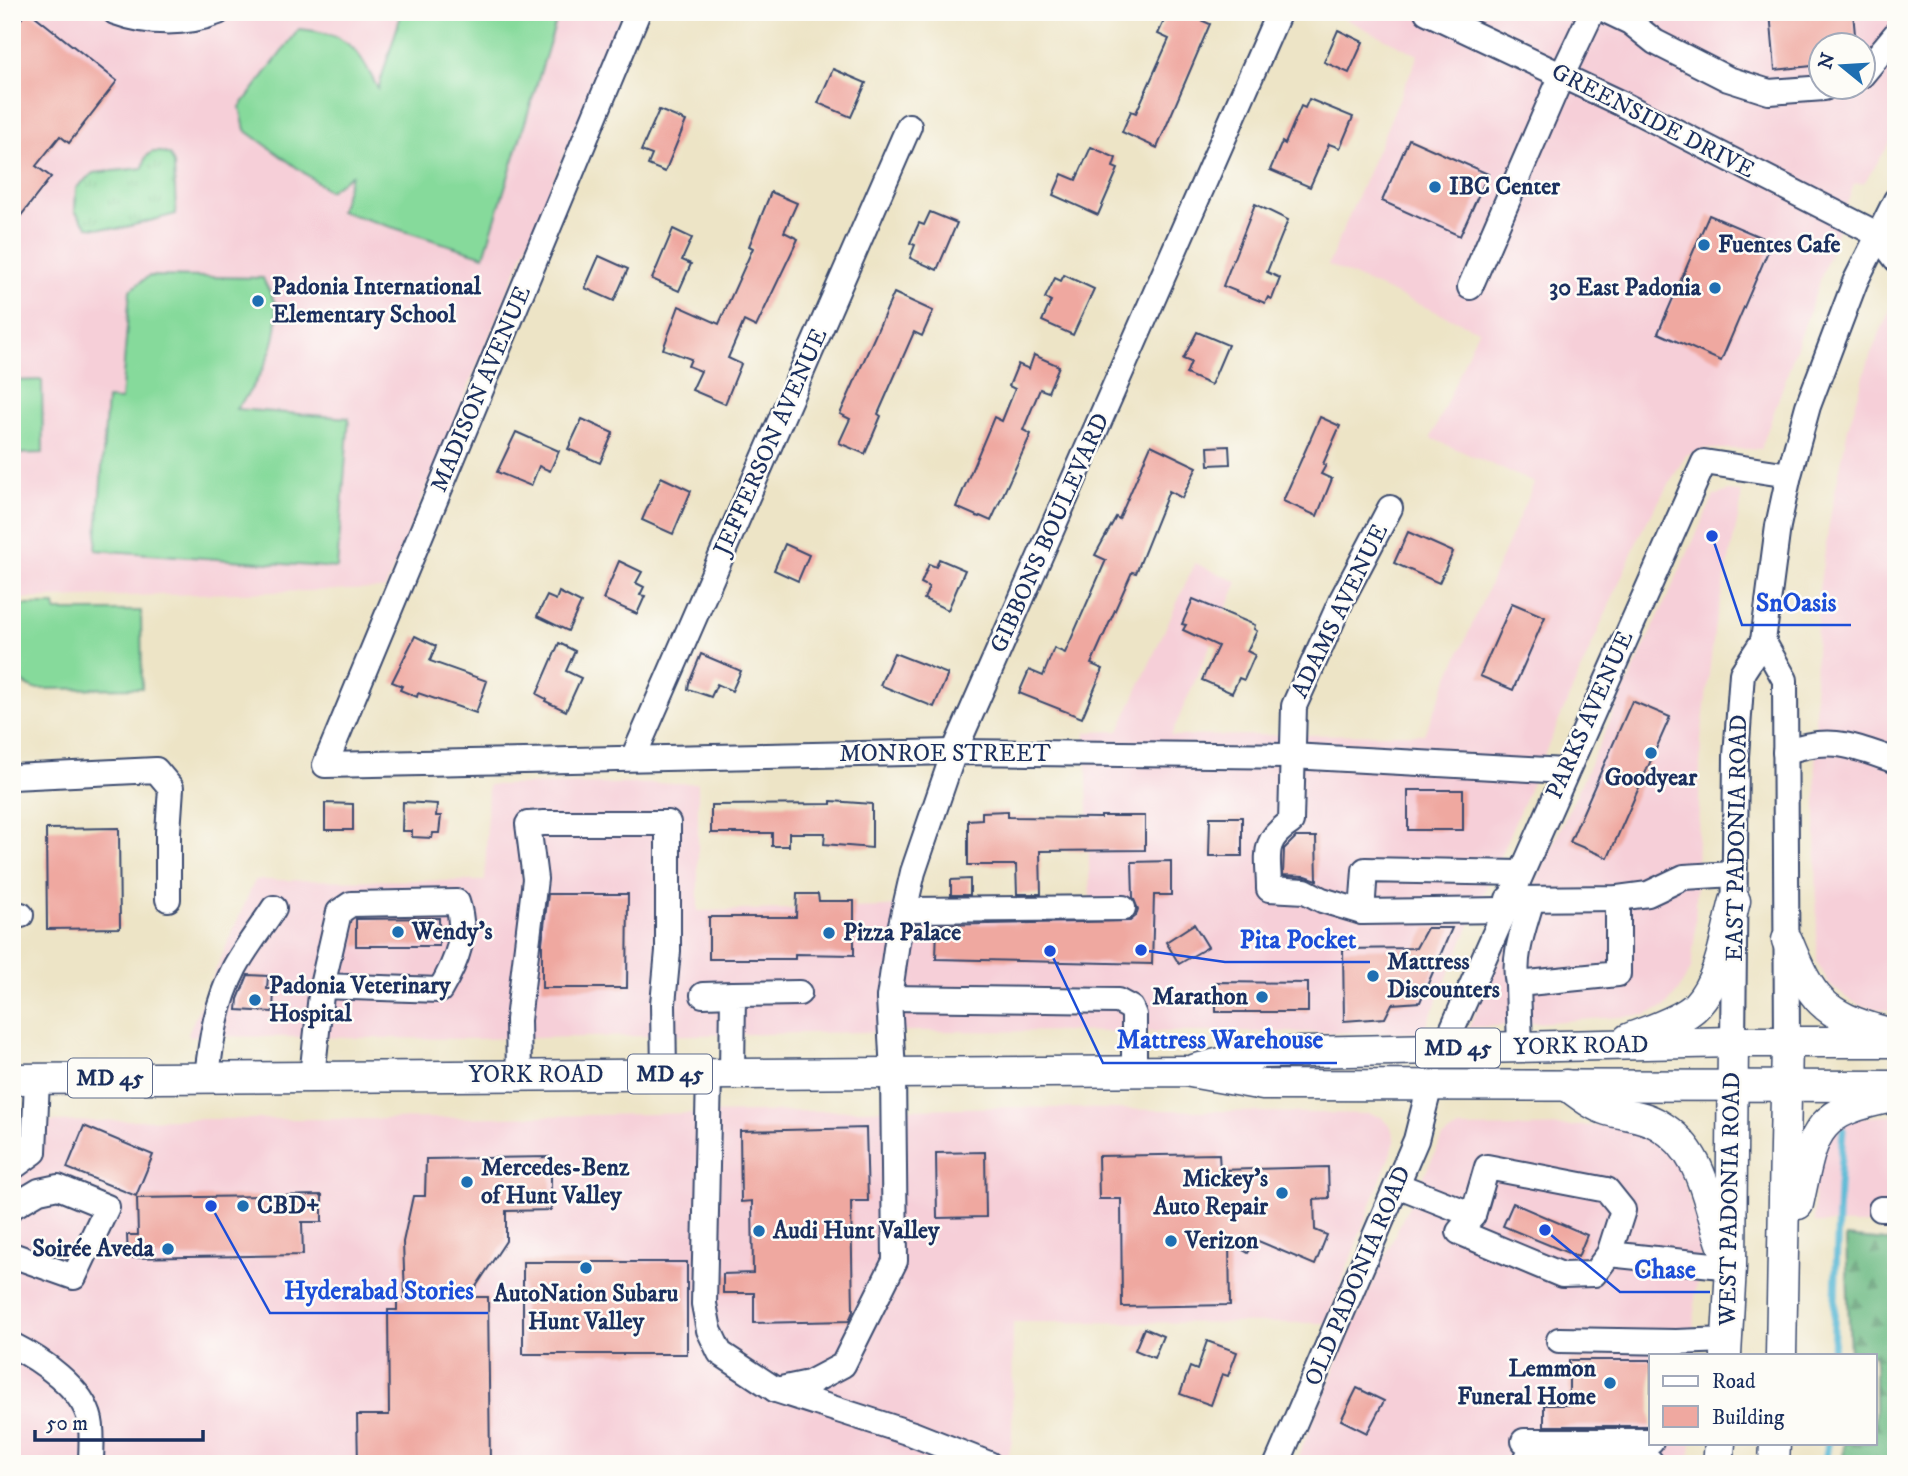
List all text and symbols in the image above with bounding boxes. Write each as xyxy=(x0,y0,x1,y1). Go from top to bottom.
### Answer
north arrow xyxy=(1806,32,1876,102)
text: N xyxy=(1814,50,1841,72)
street label: GREENSIDE DRIVE xyxy=(1546,57,1760,185)
place label: IBC Center xyxy=(1449,172,1561,202)
marker: IBC Center xyxy=(1427,179,1443,195)
place label: Fuentes Cafe xyxy=(1718,230,1841,260)
marker: Fuentes Cafe xyxy=(1696,237,1712,253)
place label: Padonia International Elementary School xyxy=(272,272,482,330)
place label: 30 East Padonia xyxy=(1549,273,1702,303)
marker: 30 East Padonia xyxy=(1707,280,1723,296)
street label: MADISON AVENUE xyxy=(424,281,538,497)
marker: Padonia International Elementary School xyxy=(250,293,266,309)
street label: JEFFERSON AVENUE xyxy=(707,324,835,562)
street label: GIBBONS BOULEVARD xyxy=(984,408,1116,658)
street label: ADAMS AVENUE xyxy=(1285,519,1395,703)
callout: SnOasis xyxy=(1742,578,1851,625)
text: SnOasis xyxy=(1756,587,1837,620)
street label: PARKS AVENUE xyxy=(1539,626,1641,804)
street label: EAST PADONIA ROAD xyxy=(1720,714,1754,962)
street label: MONROE STREET xyxy=(839,739,1051,769)
marker: Goodyear xyxy=(1643,745,1659,761)
place label: Goodyear xyxy=(1605,763,1698,793)
callout: Pita Pocket xyxy=(1225,915,1370,962)
place label: Wendy's xyxy=(411,917,493,947)
place label: Pizza Palace xyxy=(843,918,961,948)
marker: Wendy's xyxy=(390,924,406,940)
text: Pita Pocket xyxy=(1240,924,1357,957)
marker: Pizza Palace xyxy=(821,925,837,941)
place label: Mattress Discounters xyxy=(1387,947,1500,1005)
marker: Mattress Discounters xyxy=(1365,968,1381,984)
place label: Padonia Veterinary Hospital xyxy=(269,971,451,1029)
place label: Marathon xyxy=(1152,982,1248,1012)
marker: Marathon xyxy=(1254,989,1270,1005)
marker: Padonia Veterinary Hospital xyxy=(247,992,263,1008)
callout: Mattress Warehouse xyxy=(1103,1016,1337,1063)
text: Mattress Warehouse xyxy=(1117,1024,1324,1057)
road number: MD 45 xyxy=(1416,1028,1500,1068)
street label: YORK ROAD xyxy=(1513,1030,1649,1062)
road number: MD 45 xyxy=(628,1054,712,1093)
road number: MD 45 xyxy=(68,1058,152,1098)
street label: YORK ROAD xyxy=(468,1060,604,1090)
street label: WEST PADONIA ROAD xyxy=(1713,1072,1747,1327)
place label: Mercedes-Benz of Hunt Valley xyxy=(481,1153,630,1211)
street label: OLD PADONIA ROAD xyxy=(1298,1162,1418,1390)
place label: Mickey’s Auto Repair xyxy=(1152,1164,1269,1222)
marker: Mercedes-Benz of Hunt Valley xyxy=(459,1174,475,1190)
marker: Mickey’s Auto Repair xyxy=(1274,1185,1290,1201)
place label: CBD+ xyxy=(257,1191,320,1221)
marker: CBD+ xyxy=(235,1198,251,1214)
place label: Audi Hunt Valley xyxy=(772,1216,940,1246)
marker: Audi Hunt Valley xyxy=(751,1223,767,1239)
place label: Verizon xyxy=(1184,1226,1259,1256)
marker: Verizon xyxy=(1163,1233,1179,1249)
place label: Soirée Aveda xyxy=(32,1234,155,1264)
marker: Soirée Aveda xyxy=(160,1241,176,1257)
callout: Chase xyxy=(1620,1245,1710,1292)
text: Chase xyxy=(1634,1254,1696,1287)
marker: AutoNation Subaru Hunt Valley xyxy=(578,1260,594,1276)
callout: Hyderabad Stories xyxy=(270,1266,488,1313)
text: Hyderabad Stories xyxy=(284,1275,474,1308)
place label: AutoNation Subaru Hunt Valley xyxy=(493,1279,679,1337)
place label: Lemmon Funeral Home xyxy=(1457,1354,1596,1412)
legend xyxy=(1649,1354,1876,1444)
text: Road xyxy=(1712,1369,1756,1395)
marker: Lemmon Funeral Home xyxy=(1602,1375,1618,1391)
scale bar xyxy=(35,1399,203,1443)
text: Building xyxy=(1712,1405,1785,1431)
text: 50 m xyxy=(46,1411,88,1437)

